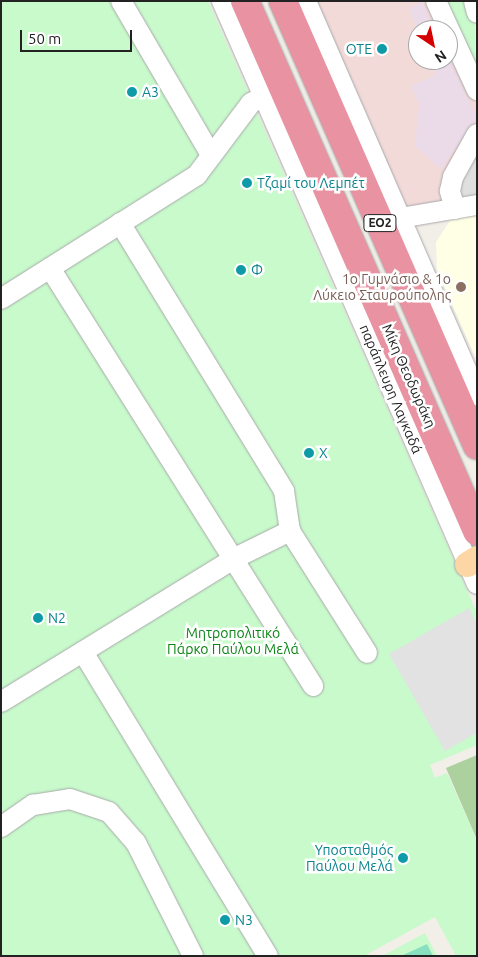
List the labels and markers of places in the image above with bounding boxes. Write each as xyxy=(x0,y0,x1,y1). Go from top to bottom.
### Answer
place label: ΟΤΕ xyxy=(346,41,372,57)
marker: ΟΤΕ xyxy=(376,43,388,55)
place label: Α3 xyxy=(142,84,159,100)
marker: Α3 xyxy=(126,86,138,98)
place label: Τζαμί του Λεμπέτ xyxy=(257,175,365,191)
marker: Τζαμί του Λεμπέτ xyxy=(241,177,253,189)
place label: Φ xyxy=(251,262,263,278)
marker: Φ xyxy=(235,264,247,276)
place label: 1ο Γυμνάσιο & 1ο Λύκειο Σταυρούπολης xyxy=(313,271,451,304)
marker: 1ο Γυμνάσιο & 1ο Λύκειο Σταυρούπολης xyxy=(455,281,467,293)
place label: Χ xyxy=(319,445,328,461)
marker: Χ xyxy=(303,447,315,459)
place label: Ν2 xyxy=(48,610,66,626)
marker: Ν2 xyxy=(32,612,44,624)
place label: Υποσταθμός Παύλου Μελά xyxy=(306,842,393,874)
marker: Υποσταθμός Παύλου Μελά xyxy=(397,852,409,864)
place label: Ν3 xyxy=(235,912,253,928)
marker: Ν3 xyxy=(219,914,231,926)

